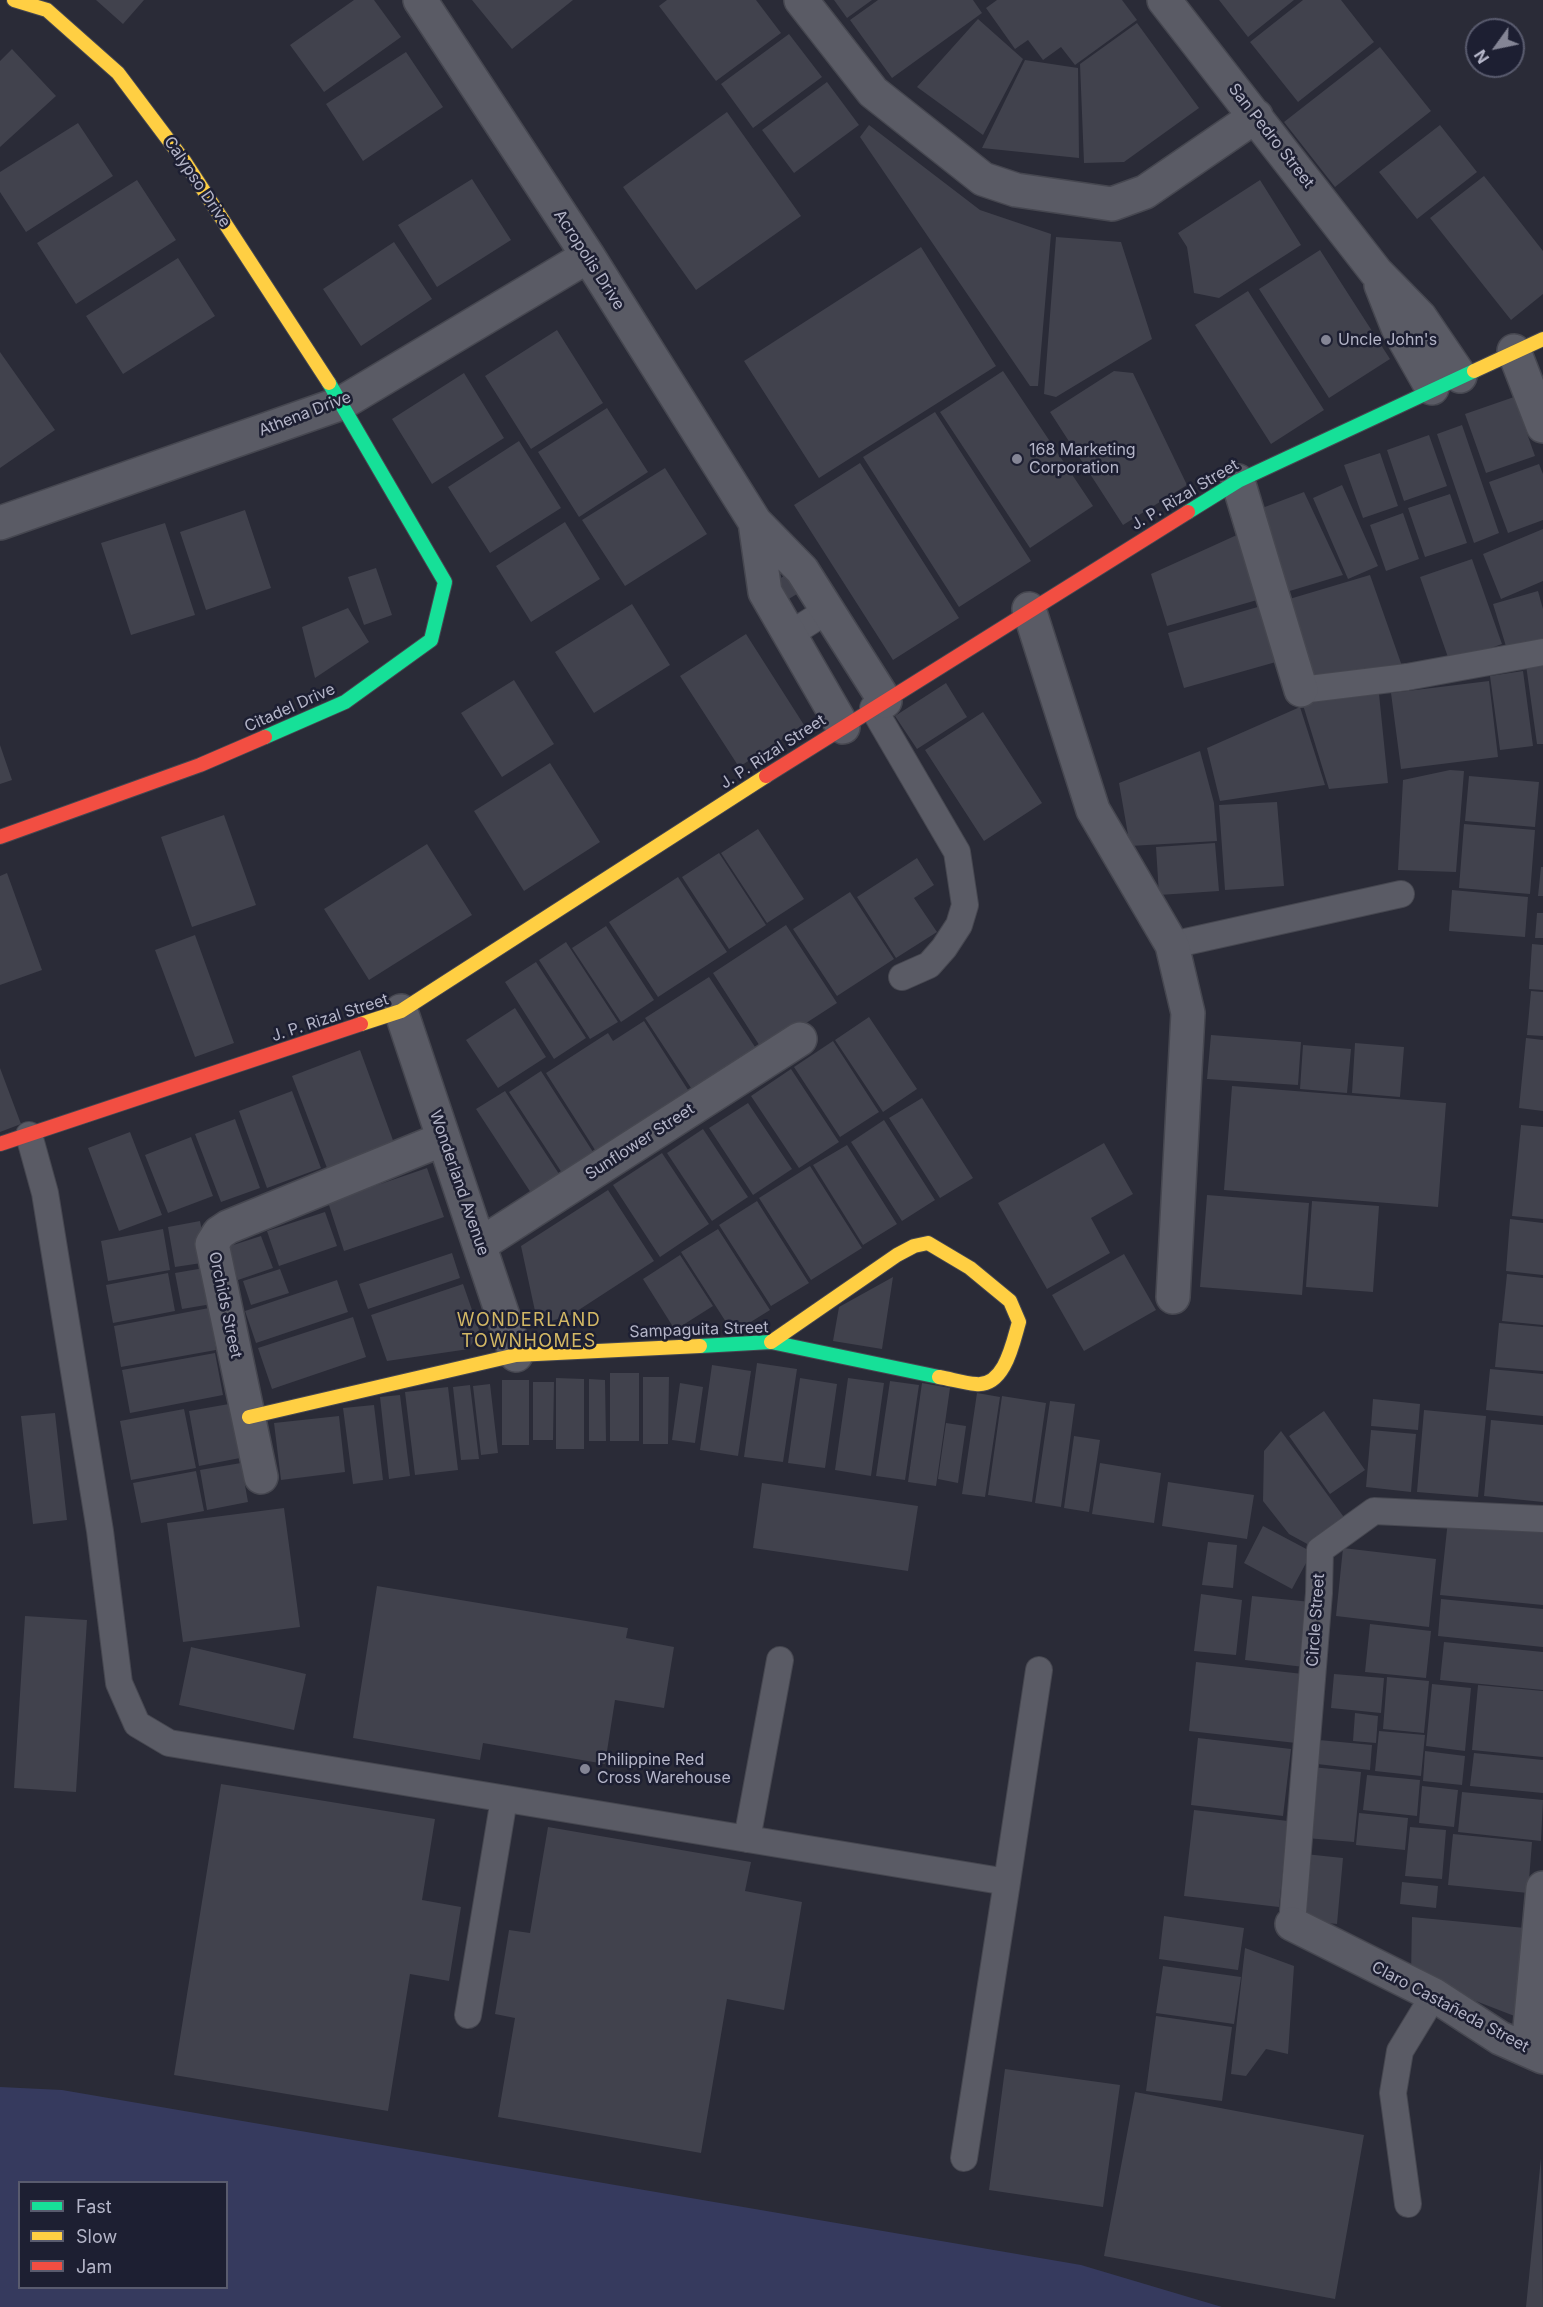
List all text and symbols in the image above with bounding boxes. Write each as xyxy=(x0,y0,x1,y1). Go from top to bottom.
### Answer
north arrow xyxy=(1465,18,1525,78)
text: N xyxy=(1470,46,1493,67)
street label: San Pedro Street xyxy=(1224,80,1318,192)
street label: Calypso Drive xyxy=(160,133,234,231)
street label: Acropolis Drive xyxy=(550,206,628,314)
place label: Uncle John's xyxy=(1338,330,1437,350)
marker: Uncle John's xyxy=(1319,333,1333,347)
street label: Athena Drive xyxy=(256,388,354,440)
place label: 168 Marketing Corporation xyxy=(1029,440,1136,478)
marker: 168 Marketing Corporation xyxy=(1010,452,1024,466)
street label: J. P. Rizal Street xyxy=(1128,455,1242,535)
street label: Citadel Drive xyxy=(242,679,338,737)
street label: J. P. Rizal Street xyxy=(717,711,829,793)
street label: J. P. Rizal Street xyxy=(269,990,391,1046)
street label: Sunflower Street xyxy=(582,1100,698,1184)
street label: Wonderland Avenue xyxy=(425,1108,493,1258)
street label: Orchids Street xyxy=(204,1250,246,1360)
district label: WONDERLAND TOWNHOMES xyxy=(457,1310,601,1352)
street label: Sampaguita Street xyxy=(629,1318,769,1342)
street label: Circle Street xyxy=(1303,1573,1329,1667)
place label: Philippine Red Cross Warehouse xyxy=(597,1750,731,1788)
marker: Philippine Red Cross Warehouse xyxy=(578,1762,592,1776)
street label: Claro Castañeda Street xyxy=(1368,1957,1532,2057)
legend xyxy=(18,2181,228,2289)
text: Fast xyxy=(76,2196,112,2217)
text: Slow xyxy=(76,2226,117,2247)
text: Jam xyxy=(76,2256,112,2277)

